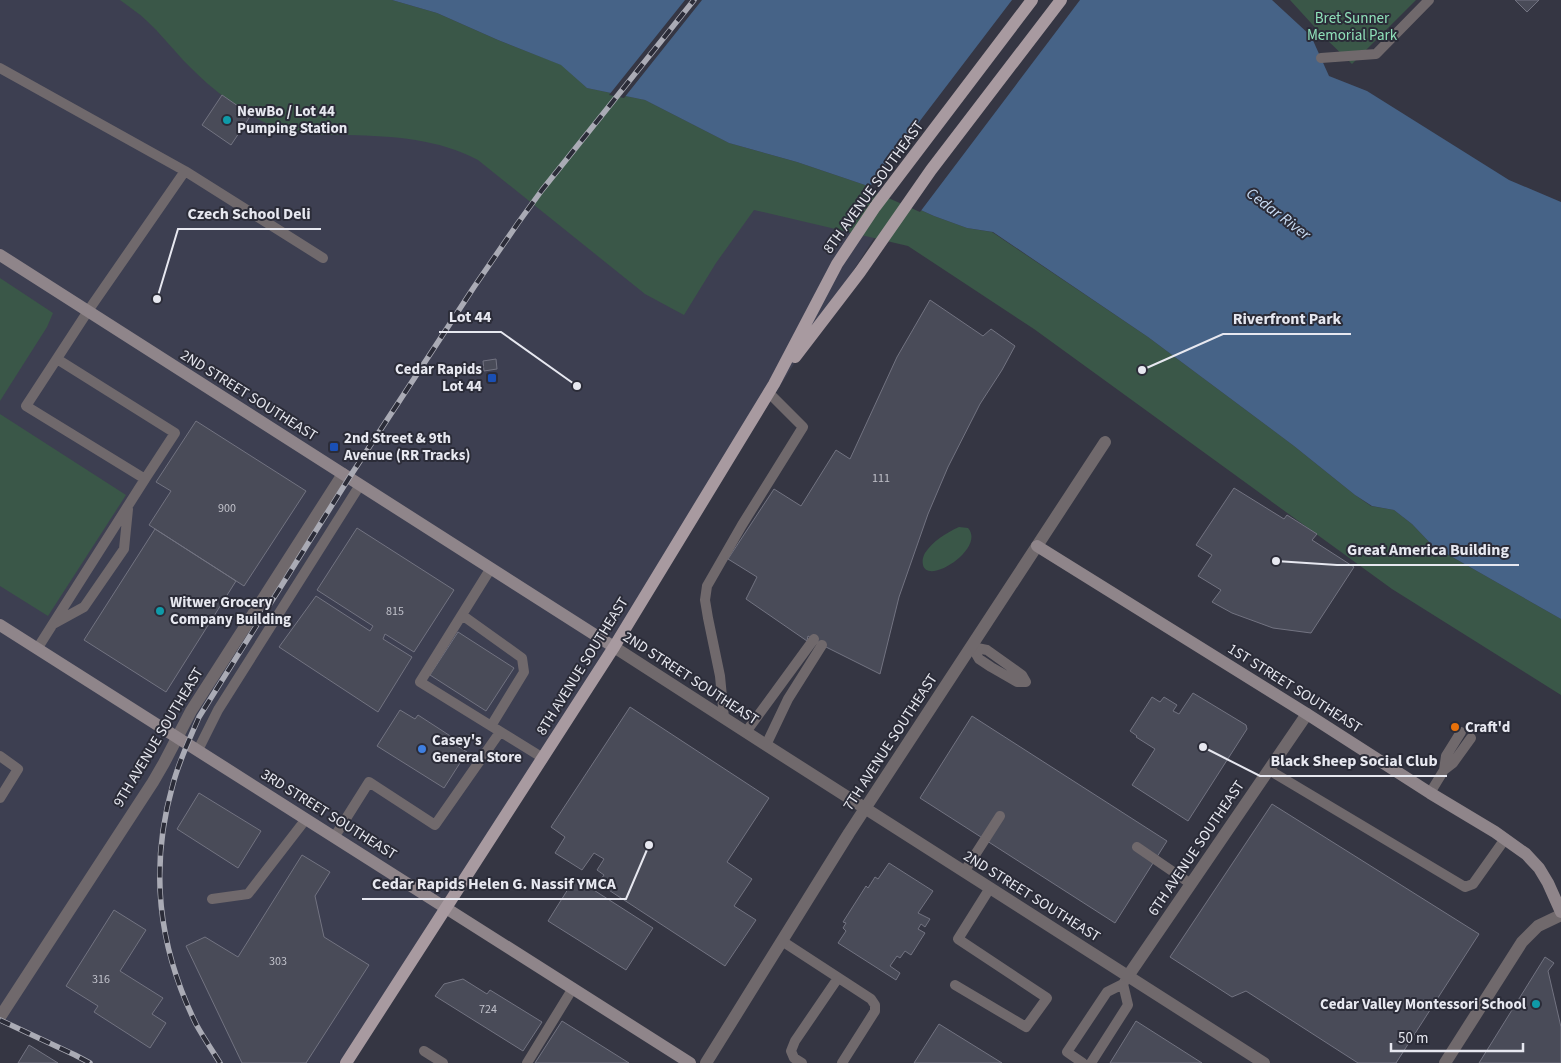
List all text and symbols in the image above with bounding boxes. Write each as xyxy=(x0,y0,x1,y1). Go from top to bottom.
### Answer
park label: Bret Sunner Memorial Park xyxy=(1307,8,1398,46)
place label: NewBo / Lot 44 Pumping Station xyxy=(237,101,347,139)
marker: NewBo / Lot 44 Pumping Station xyxy=(221,114,233,126)
street label: 8TH AVENUE SOUTHEAST xyxy=(818,117,929,258)
water label: Cedar River xyxy=(1242,182,1316,246)
callout: Czech School Deli xyxy=(178,198,321,229)
text: Czech School Deli xyxy=(187,203,311,225)
callout: Lot 44 xyxy=(439,301,501,332)
callout: Riverfront Park xyxy=(1223,303,1351,334)
text: Lot 44 xyxy=(449,306,492,328)
text: Riverfront Park xyxy=(1233,308,1342,330)
street label: 2ND STREET SOUTHEAST xyxy=(176,345,321,446)
place label: Cedar Rapids Lot 44 xyxy=(395,359,482,397)
marker: Cedar Rapids Lot 44 xyxy=(486,372,498,384)
place label: 2nd Street & 9th Avenue (RR Tracks) xyxy=(343,428,470,466)
marker: 2nd Street & 9th Avenue (RR Tracks) xyxy=(328,441,340,453)
house number: 111 xyxy=(872,470,890,487)
house number: 900 xyxy=(218,500,236,517)
callout: Great America Building xyxy=(1337,534,1519,565)
text: Great America Building xyxy=(1347,539,1509,561)
place label: Witwer Grocery Company Building xyxy=(170,592,291,630)
street label: 8TH AVENUE SOUTHEAST xyxy=(531,593,634,739)
house number: 815 xyxy=(386,603,404,620)
marker: Witwer Grocery Company Building xyxy=(154,605,166,617)
street label: 2ND STREET SOUTHEAST xyxy=(619,627,763,730)
street label: 1ST STREET SOUTHEAST xyxy=(1224,639,1366,738)
street label: 9TH AVENUE SOUTHEAST xyxy=(108,664,208,811)
street label: 7TH AVENUE SOUTHEAST xyxy=(838,670,943,815)
place label: Craft'd xyxy=(1465,717,1510,738)
marker: Craft'd xyxy=(1449,721,1461,733)
place label: Casey's General Store xyxy=(432,730,522,768)
marker: Casey's General Store xyxy=(416,743,428,755)
callout: Black Sheep Social Club xyxy=(1260,745,1447,776)
text: Black Sheep Social Club xyxy=(1270,750,1438,772)
street label: 3RD STREET SOUTHEAST xyxy=(257,764,401,865)
street label: 6TH AVENUE SOUTHEAST xyxy=(1143,776,1250,920)
street label: 2ND STREET SOUTHEAST xyxy=(959,846,1104,947)
callout: Cedar Rapids Helen G. Nassif YMCA xyxy=(362,868,626,899)
text: Cedar Rapids Helen G. Nassif YMCA xyxy=(372,873,617,895)
house number: 303 xyxy=(269,953,287,970)
house number: 316 xyxy=(92,971,110,988)
place label: Cedar Valley Montessori School xyxy=(1320,994,1527,1015)
marker: Cedar Valley Montessori School xyxy=(1530,998,1542,1010)
house number: 724 xyxy=(479,1001,497,1018)
scale bar xyxy=(1391,1020,1524,1052)
text: 50 m xyxy=(1398,1028,1428,1049)

